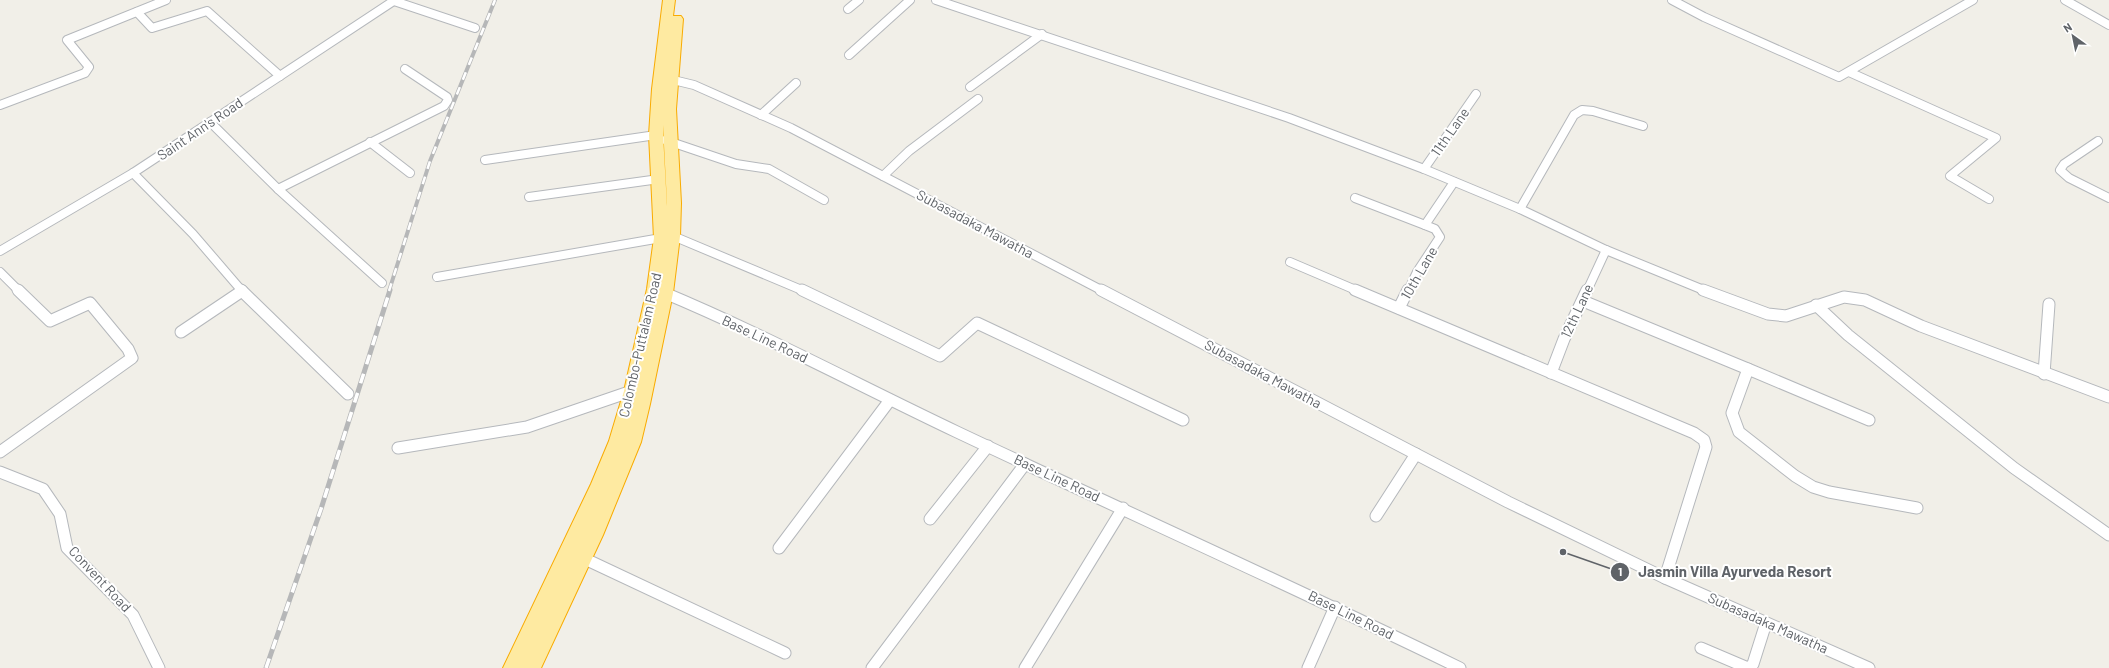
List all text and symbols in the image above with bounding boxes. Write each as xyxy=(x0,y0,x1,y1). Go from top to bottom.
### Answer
north arrow xyxy=(2053,16,2093,56)
text: N xyxy=(2061,20,2074,35)
street label: Saint Ann's Road xyxy=(154,94,246,163)
street label: 11th Lane xyxy=(1427,104,1472,159)
street label: Subasadaka Mawatha xyxy=(914,186,1037,262)
street label: 10th Lane xyxy=(1397,243,1440,302)
street label: Colombo-Puttalam Road xyxy=(615,271,664,419)
street label: 12th Lane xyxy=(1557,281,1596,341)
street label: Base Line Road xyxy=(719,311,811,366)
street label: Subasadaka Mawatha xyxy=(1202,336,1325,412)
street label: Base Line Road xyxy=(1011,450,1103,505)
street label: Convent Road xyxy=(66,542,135,615)
callout: Jasmin Villa Ayurveda Resort xyxy=(1610,559,1840,586)
text: Jasmin Villa Ayurveda Resort xyxy=(1638,562,1832,580)
text: 1 xyxy=(1618,564,1622,578)
street label: Base Line Road xyxy=(1306,587,1397,643)
street label: Subasadaka Mawatha xyxy=(1705,588,1831,657)

